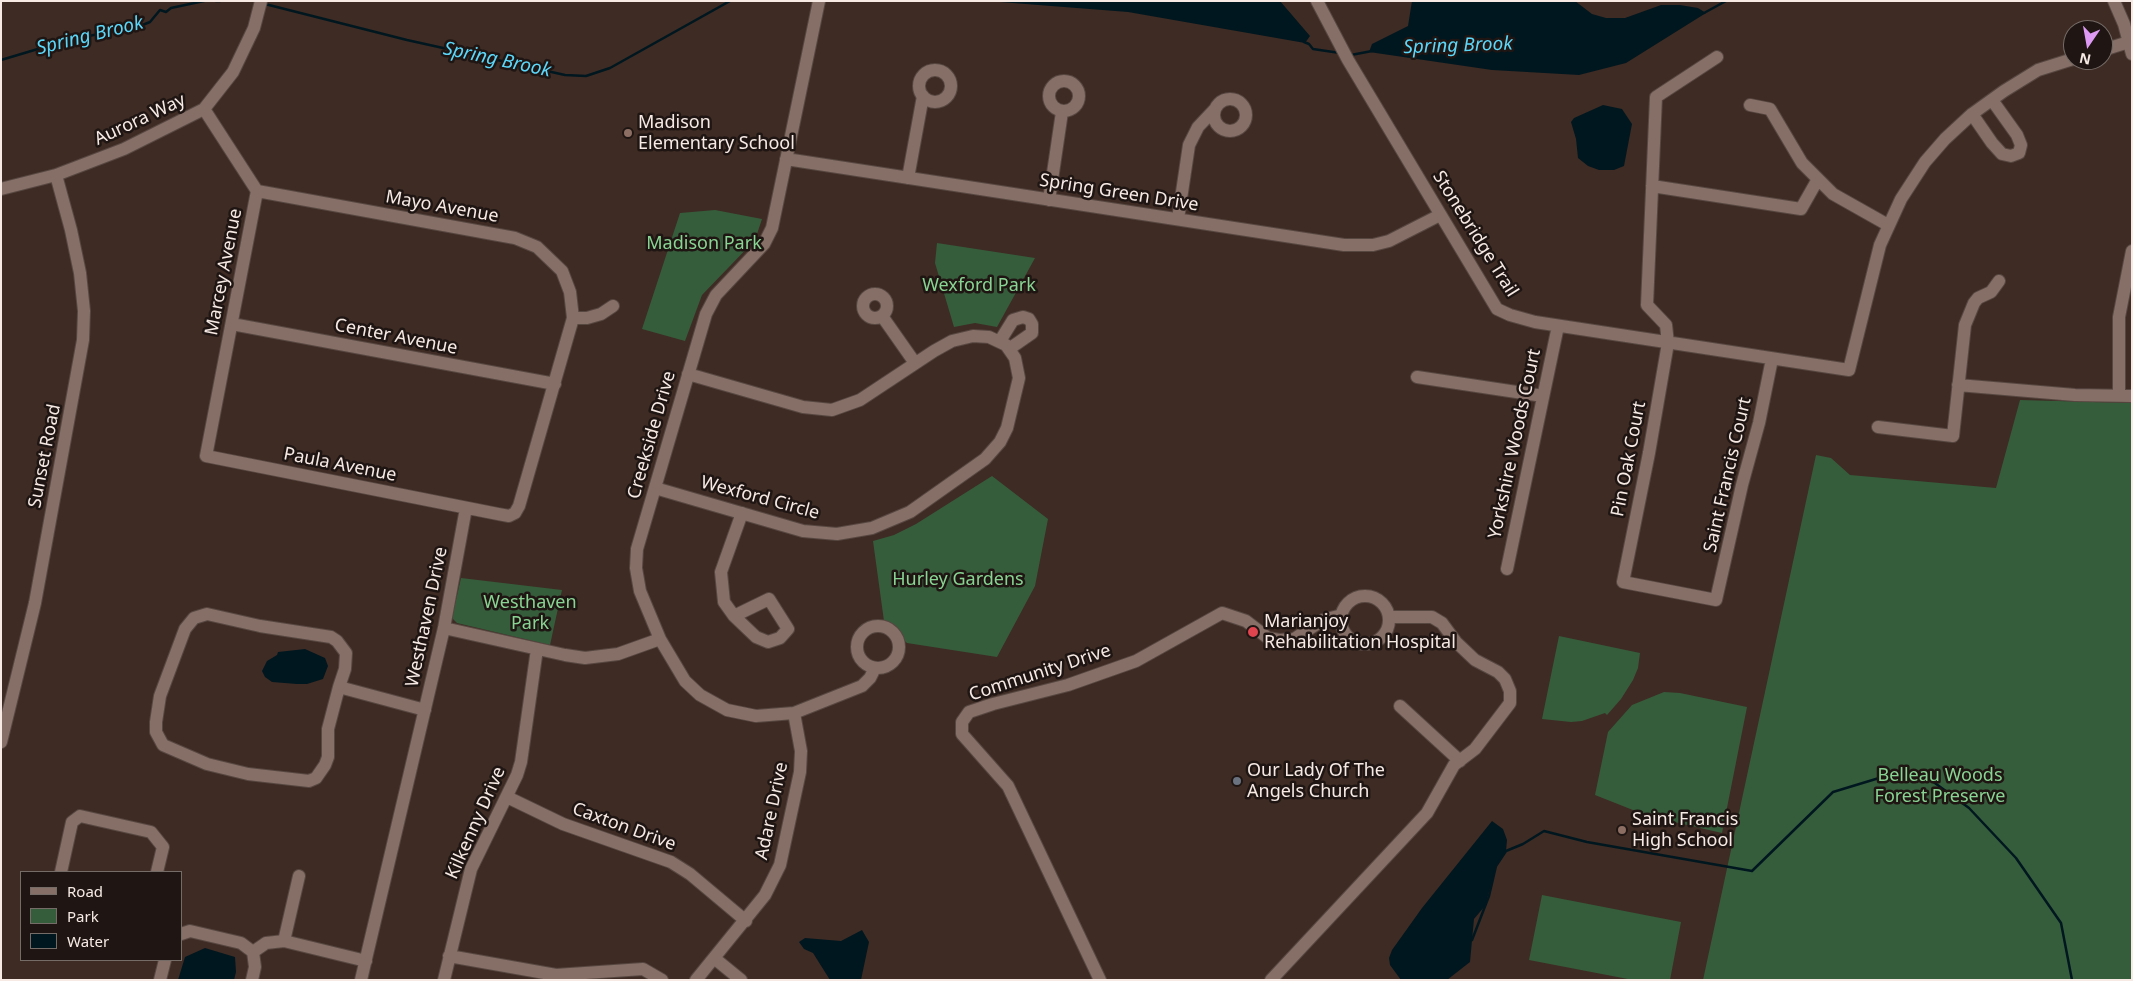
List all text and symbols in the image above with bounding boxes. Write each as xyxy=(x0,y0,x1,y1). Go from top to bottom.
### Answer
water label: Spring Brook xyxy=(34,12,146,60)
north arrow xyxy=(2063,20,2113,70)
water label: Spring Brook xyxy=(1403,33,1513,59)
water label: Spring Brook xyxy=(441,37,553,83)
text: N xyxy=(2077,49,2093,70)
street label: Aurora Way xyxy=(91,89,189,151)
place label: Madison Elementary School xyxy=(638,112,795,154)
marker: Madison Elementary School xyxy=(622,127,634,139)
street label: Stonebridge Trail xyxy=(1428,167,1522,301)
street label: Spring Green Drive xyxy=(1038,170,1200,216)
street label: Mayo Avenue xyxy=(384,186,500,228)
street label: Marcey Avenue xyxy=(201,207,247,337)
park label: Madison Park xyxy=(646,233,762,255)
park label: Wexford Park xyxy=(922,275,1036,297)
street label: Center Avenue xyxy=(333,315,459,359)
street label: Yorkshire Woods Court xyxy=(1484,347,1546,541)
street label: Creekside Drive xyxy=(623,369,681,501)
street label: Saint Francis Court xyxy=(1700,395,1756,555)
street label: Pin Oak Court xyxy=(1607,399,1651,519)
street label: Sunset Road xyxy=(24,402,66,510)
street label: Paula Avenue xyxy=(282,443,398,487)
street label: Wexford Circle xyxy=(698,472,822,524)
street label: Westhaven Drive xyxy=(402,545,452,689)
park label: Hurley Gardens xyxy=(892,569,1024,591)
park label: Westhaven Park xyxy=(483,592,577,634)
place label: Marianjoy Rehabilitation Hospital xyxy=(1264,611,1456,654)
marker: Marianjoy Rehabilitation Hospital xyxy=(1246,625,1260,639)
street label: Community Drive xyxy=(966,640,1114,706)
street label: Adare Drive xyxy=(751,760,793,862)
place label: Our Lady Of The Angels Church xyxy=(1247,760,1385,802)
street label: Kilkenny Drive xyxy=(442,763,510,883)
park label: Belleau Woods Forest Preserve xyxy=(1875,765,2005,808)
marker: Our Lady Of The Angels Church xyxy=(1231,775,1243,787)
street label: Caxton Drive xyxy=(569,798,679,856)
place label: Saint Francis High School xyxy=(1632,809,1738,852)
marker: Saint Francis High School xyxy=(1616,824,1628,836)
legend xyxy=(20,871,182,961)
text: Road xyxy=(67,881,103,901)
text: Park xyxy=(67,906,99,926)
text: Water xyxy=(67,931,109,951)

